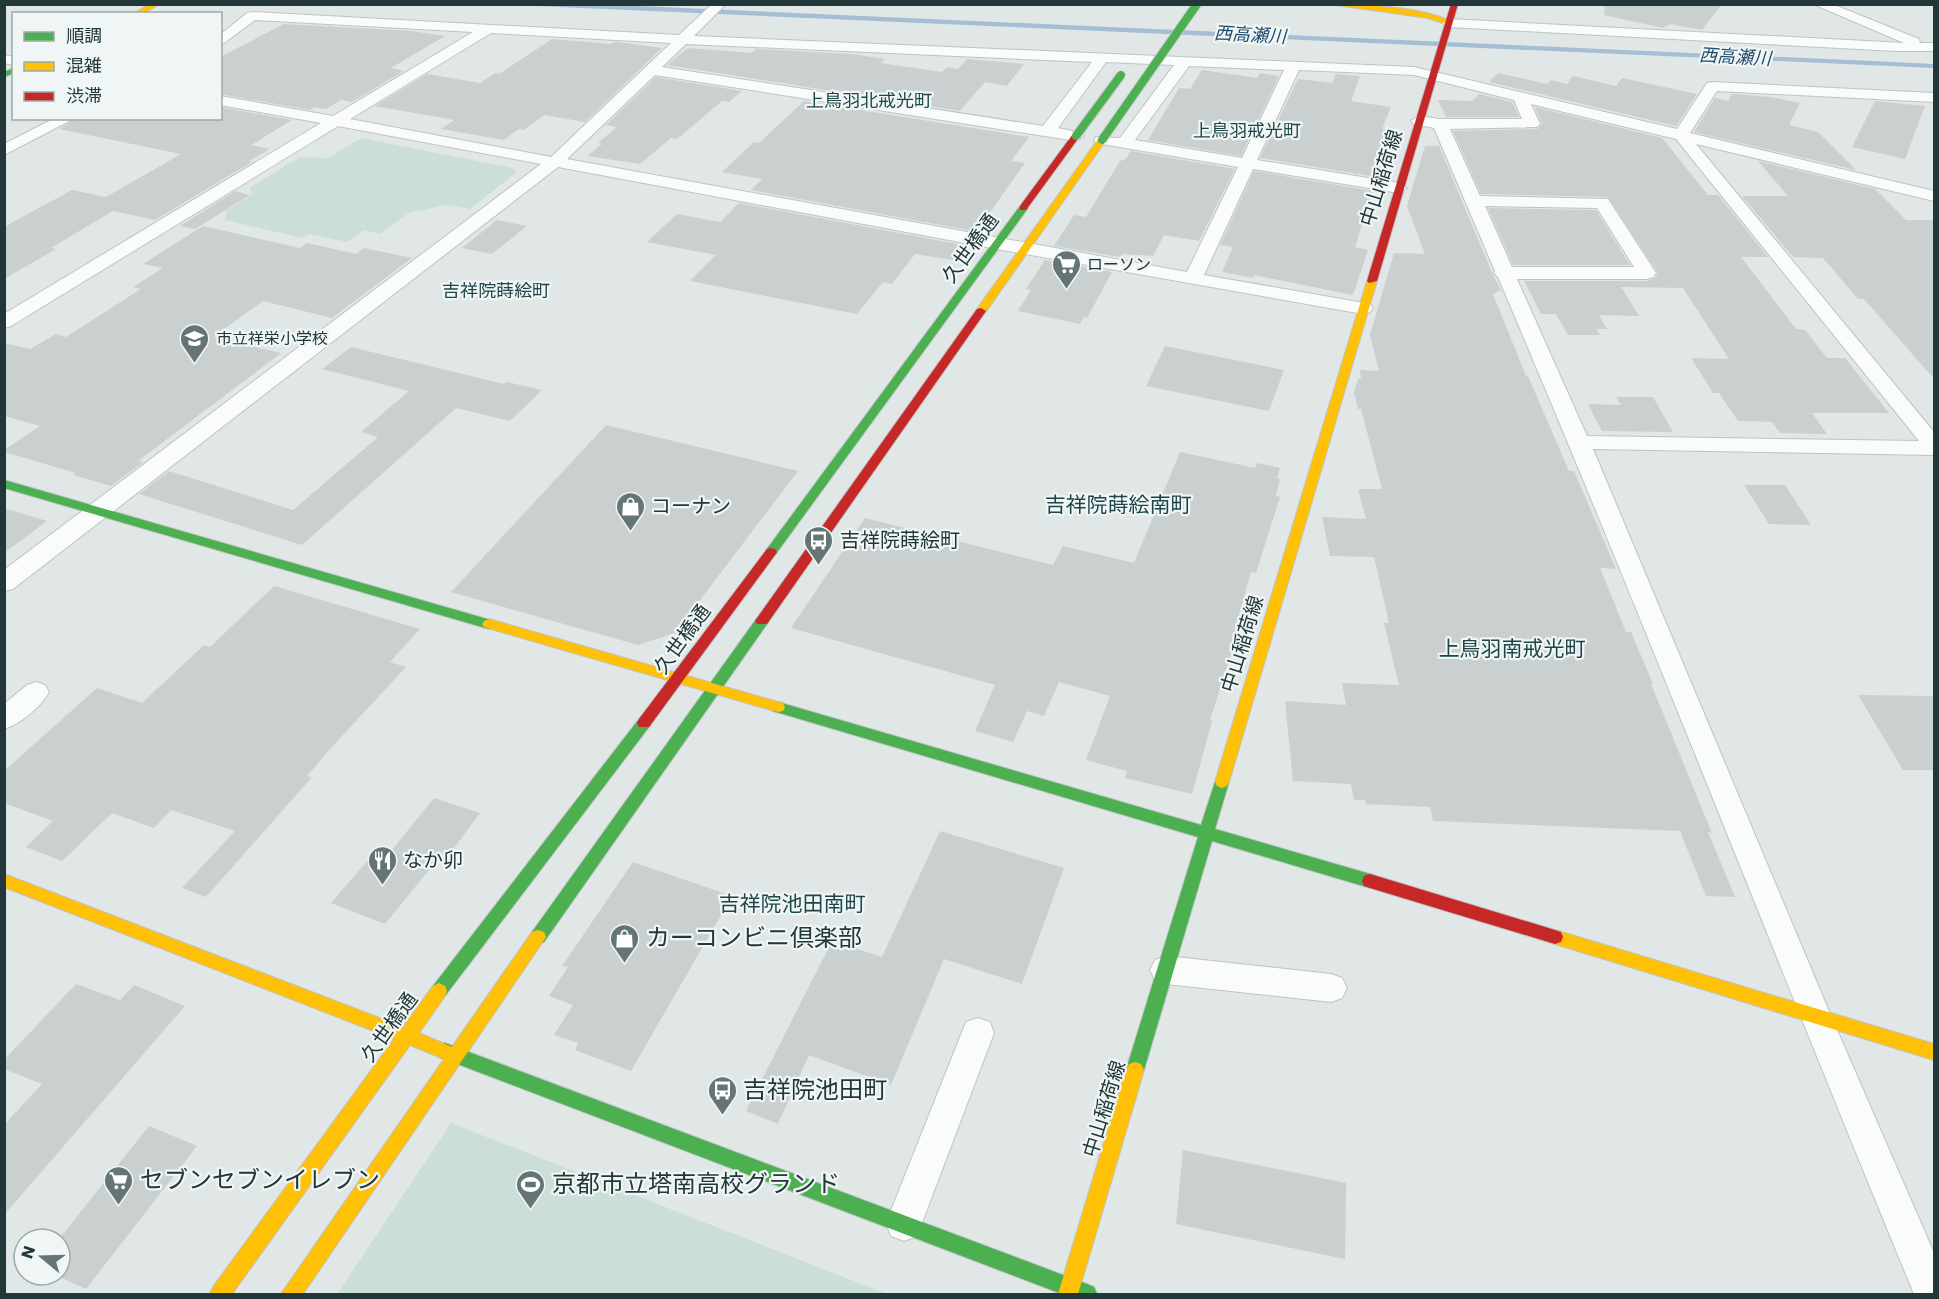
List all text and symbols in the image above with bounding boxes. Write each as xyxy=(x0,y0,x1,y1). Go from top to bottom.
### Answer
legend xyxy=(12,12,222,120)
water label: 西高瀬川 xyxy=(1213,20,1289,49)
text: 順調 xyxy=(66,23,102,48)
water label: 西高瀬川 xyxy=(1698,42,1774,71)
text: 混雑 xyxy=(66,53,102,78)
text: 渋滞 xyxy=(66,83,102,108)
district label: 上鳥羽北戒光町 xyxy=(806,88,932,113)
district label: 上鳥羽戒光町 xyxy=(1193,118,1301,143)
street label: 中山稲荷線 xyxy=(1353,126,1409,230)
street label: 久世橋通 xyxy=(935,207,1005,289)
supermarket icon: ローソン xyxy=(1050,248,1082,290)
place label: ローソン xyxy=(1087,253,1151,276)
district label: 吉祥院蒔絵町 xyxy=(442,278,550,303)
school or university icon: 市立祥栄小学校 xyxy=(179,322,211,364)
place label: 市立祥栄小学校 xyxy=(216,327,328,350)
shop icon: コーナン xyxy=(614,490,646,532)
district label: 吉祥院蒔絵南町 xyxy=(1045,490,1192,519)
place label: コーナン xyxy=(651,492,731,520)
bus stop icon: 吉祥院蒔絵町 xyxy=(803,524,835,566)
place label: 吉祥院蒔絵町 xyxy=(840,526,960,554)
street label: 中山稲荷線 xyxy=(1214,592,1270,696)
street label: 久世橋通 xyxy=(647,598,717,680)
district label: 上鳥羽南戒光町 xyxy=(1439,634,1586,663)
restaurant icon: なか卯 xyxy=(366,844,398,886)
place label: なか卯 xyxy=(403,846,463,874)
district label: 吉祥院池田南町 xyxy=(719,889,866,918)
place label: カーコンビニ倶楽部 xyxy=(646,921,862,954)
shop icon: カーコンビニ倶楽部 xyxy=(609,922,641,964)
street label: 久世橋通 xyxy=(354,986,424,1068)
street label: 中山稲荷線 xyxy=(1076,1057,1132,1161)
place label: 吉祥院池田町 xyxy=(743,1073,887,1106)
bus stop icon: 吉祥院池田町 xyxy=(706,1074,738,1116)
place label: セブンセブンイレブン xyxy=(140,1163,380,1196)
supermarket icon: セブンセブンイレブン xyxy=(103,1164,135,1206)
place label: 京都市立塔南高校グランド xyxy=(552,1167,840,1200)
sports icon: 京都市立塔南高校グランド xyxy=(515,1168,547,1210)
north arrow xyxy=(12,1227,72,1287)
text: N xyxy=(15,1243,41,1262)

